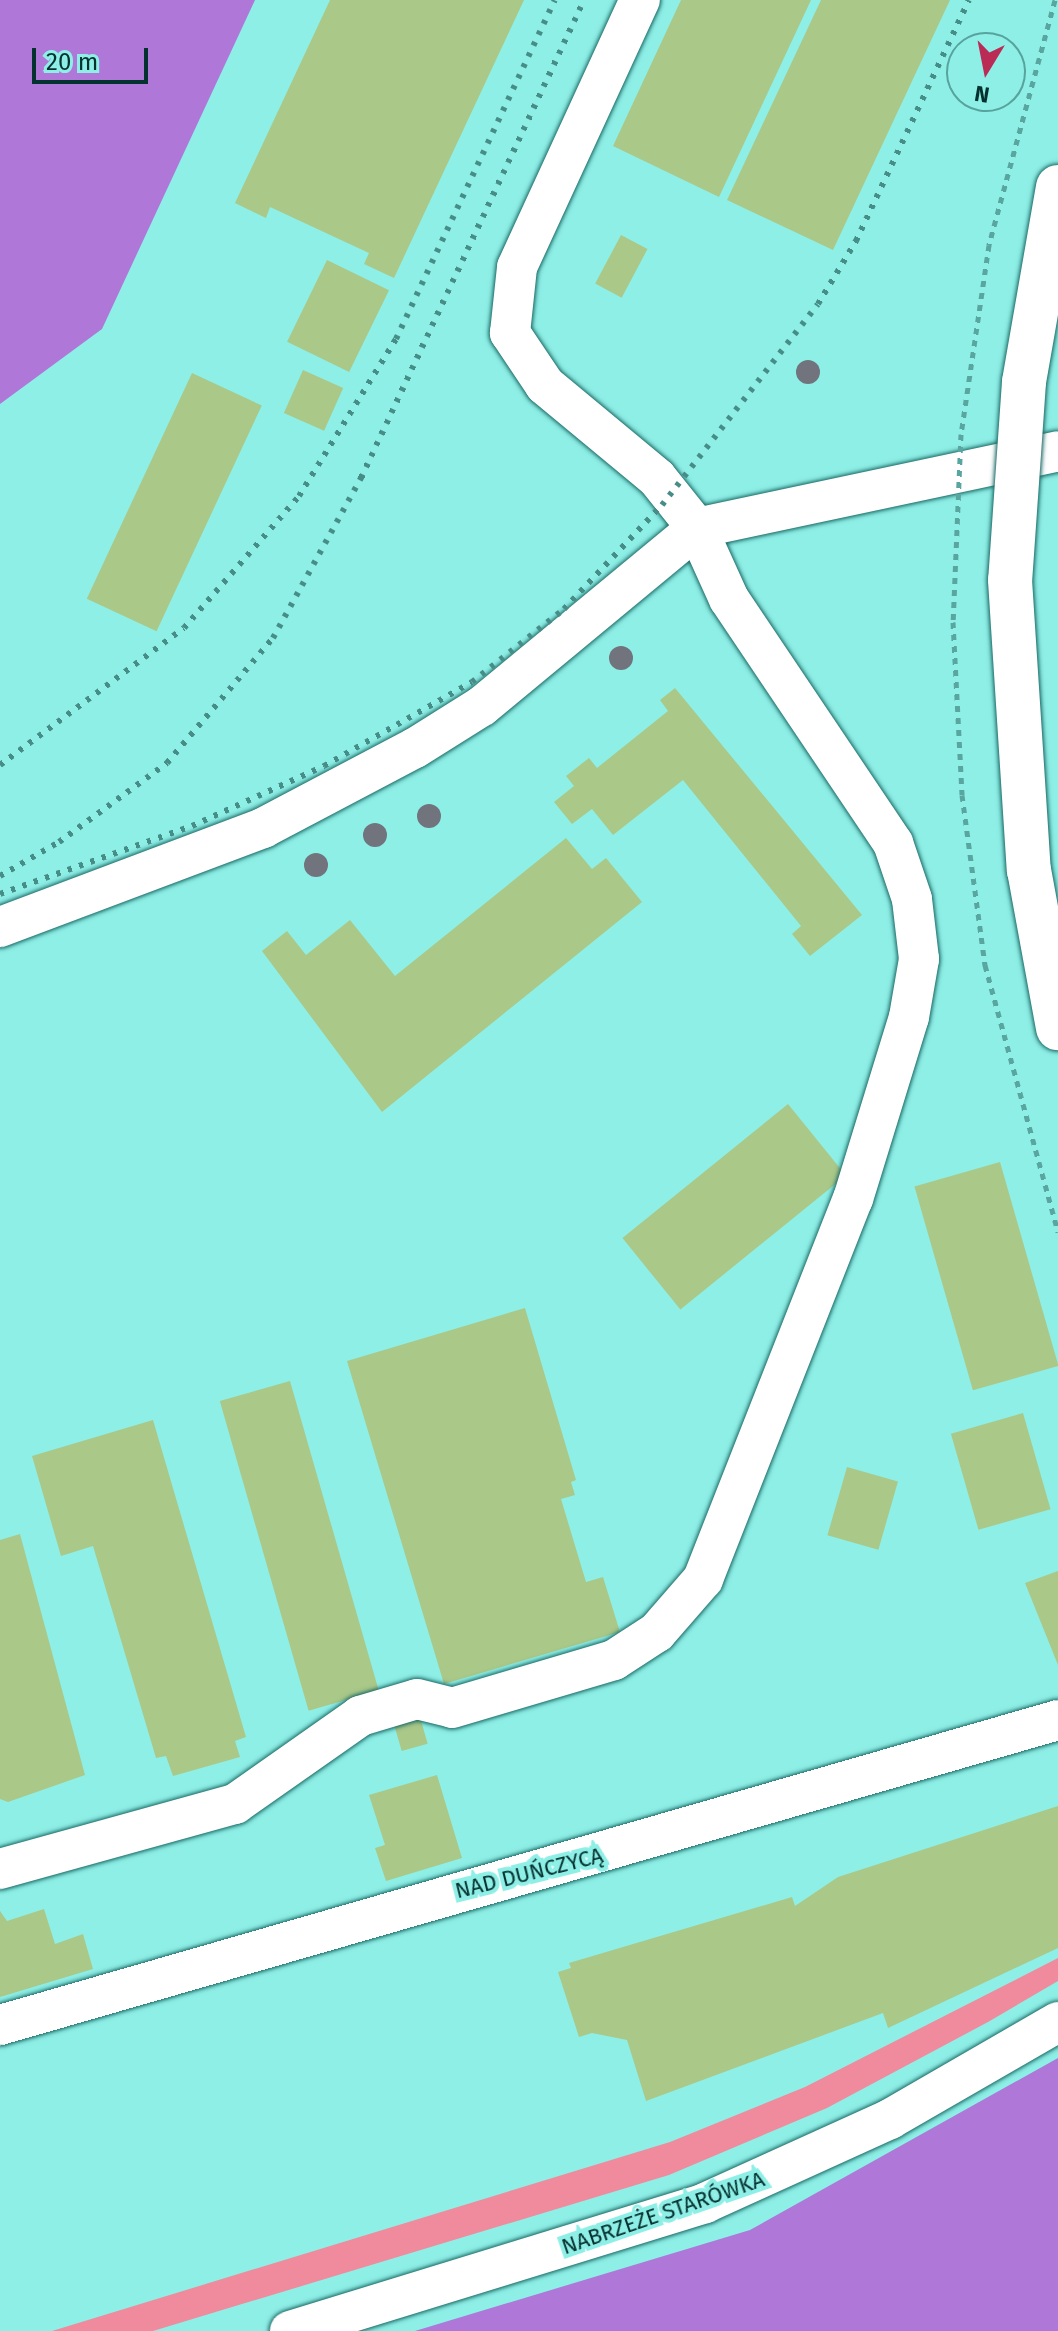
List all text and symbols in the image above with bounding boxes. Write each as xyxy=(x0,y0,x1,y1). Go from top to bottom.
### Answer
scale bar xyxy=(36,32,152,82)
north arrow xyxy=(946,32,1026,112)
text: 20 m xyxy=(46,48,98,76)
text: N xyxy=(973,80,992,109)
street label: NAD DUŃCZYCĄ xyxy=(452,1842,606,1904)
street label: NABRZEŻE STARÓWKA xyxy=(558,2166,768,2260)

